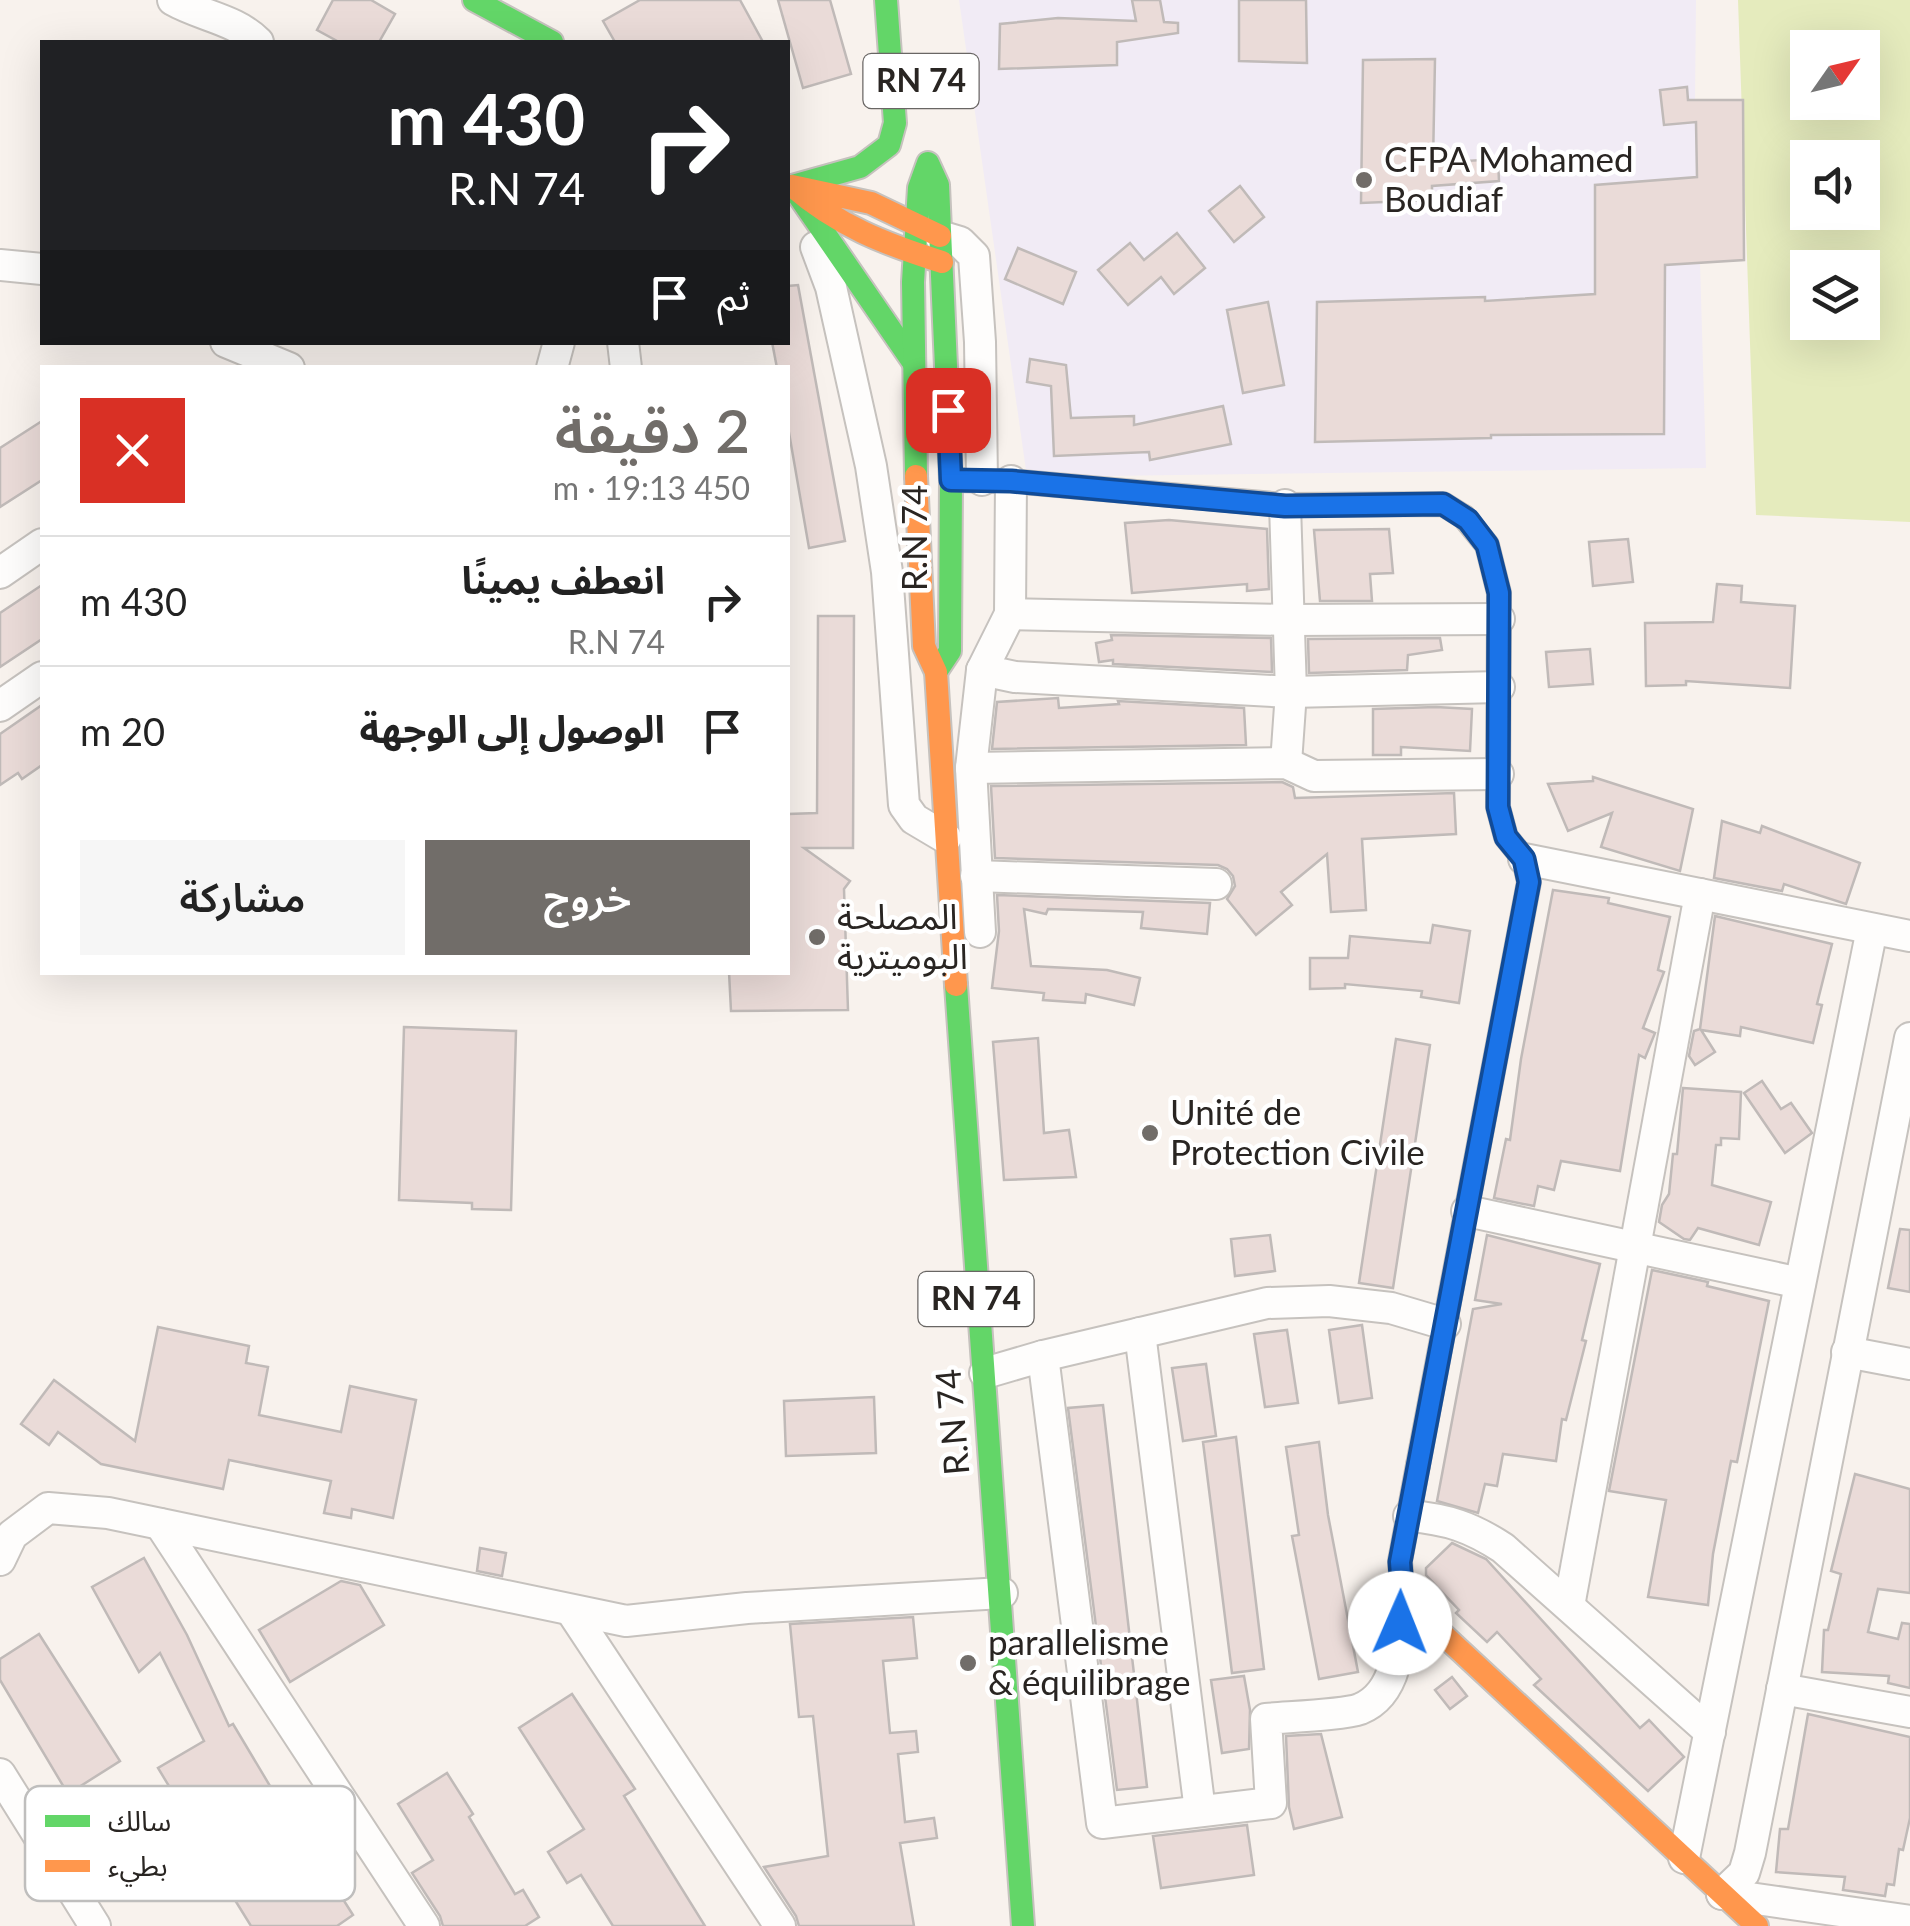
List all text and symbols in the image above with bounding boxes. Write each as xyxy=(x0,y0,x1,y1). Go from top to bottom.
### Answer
north arrow xyxy=(1790,30,1880,120)
map controls xyxy=(1790,30,1880,340)
road number: RN 74 xyxy=(864,54,978,108)
text: 430 m xyxy=(388,76,585,160)
icon: right xyxy=(620,80,750,210)
place label: CFPA Mohamed Boudiaf xyxy=(1384,137,1634,219)
button: sound xyxy=(1790,140,1880,230)
text: R.N 74 xyxy=(448,161,585,215)
marker: CFPA Mohamed Boudiaf xyxy=(1353,169,1375,191)
button: layers xyxy=(1790,250,1880,340)
icon: arrive xyxy=(642,270,697,325)
text: ثم xyxy=(717,272,750,318)
pin xyxy=(906,368,991,453)
icon: arrive xyxy=(921,383,976,438)
text: 2 دقيقة xyxy=(555,394,750,466)
button: close xyxy=(80,398,185,503)
text: 450 m · 19:13 xyxy=(553,468,750,507)
street label: R.N 74 xyxy=(892,485,934,591)
text: انعطف يمينًا xyxy=(461,556,665,602)
icon: right xyxy=(695,574,750,629)
text: 430 m xyxy=(80,578,187,624)
text: R.N 74 xyxy=(568,622,665,661)
icon: arrive xyxy=(695,704,750,759)
text: الوصول إلى الوجهة xyxy=(360,705,665,751)
text: 20 m xyxy=(80,708,165,754)
button: مشاركة xyxy=(80,840,405,955)
button: خروج xyxy=(425,840,750,955)
place label: المصلحة البوميترية xyxy=(837,894,968,977)
marker: المصلحة البوميترية xyxy=(806,926,828,948)
place label: Unité de Protection Civile xyxy=(1170,1090,1425,1172)
marker: Unité de Protection Civile xyxy=(1139,1122,1161,1144)
road number: RN 74 xyxy=(918,1272,1034,1326)
street label: R.N 74 xyxy=(925,1367,977,1477)
position arrow xyxy=(1348,1571,1452,1675)
place label: parallelisme & équilibrage xyxy=(988,1620,1190,1702)
marker: parallelisme & équilibrage xyxy=(957,1652,979,1674)
legend xyxy=(25,1786,355,1901)
text: سالك xyxy=(108,1803,171,1837)
text: بطيء xyxy=(108,1848,168,1887)

